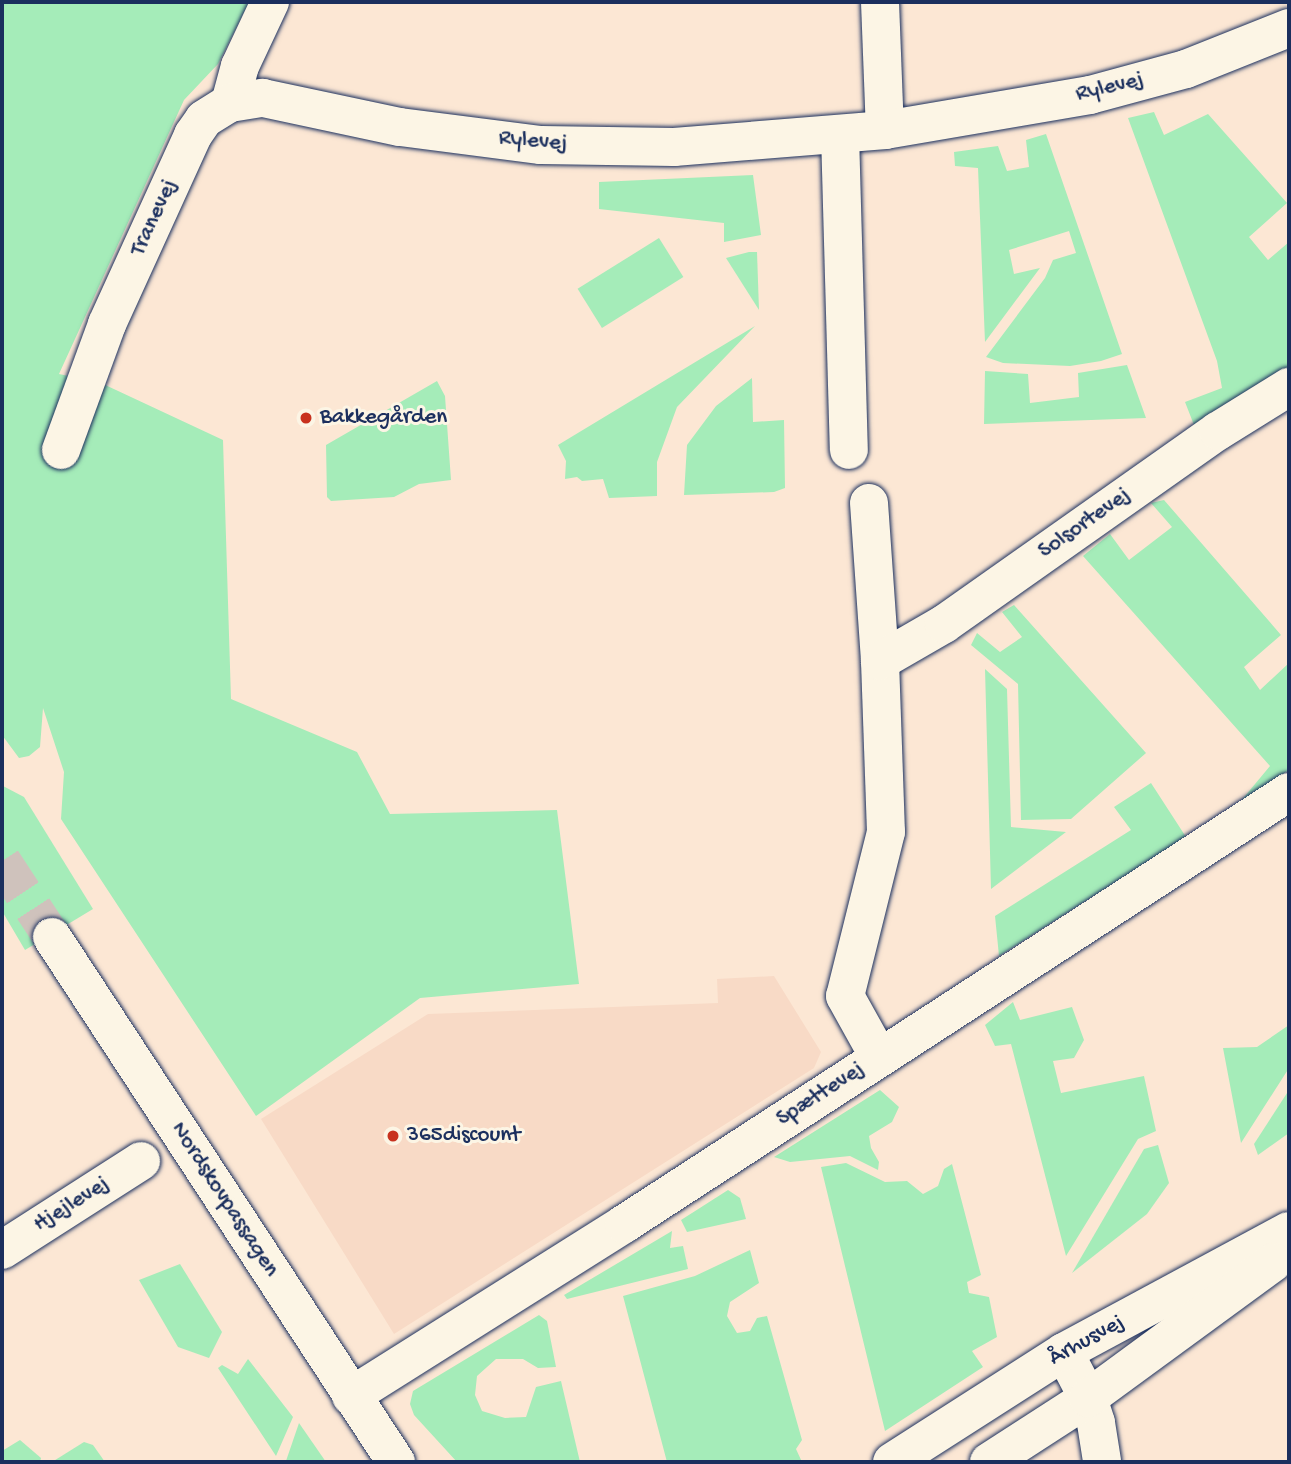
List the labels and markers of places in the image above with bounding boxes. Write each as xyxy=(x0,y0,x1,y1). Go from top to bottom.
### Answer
place label: Bakkegården xyxy=(320,404,447,432)
marker: Bakkegården xyxy=(298,410,314,426)
place label: 365discount xyxy=(407,1122,520,1150)
marker: 365discount xyxy=(385,1128,401,1144)

